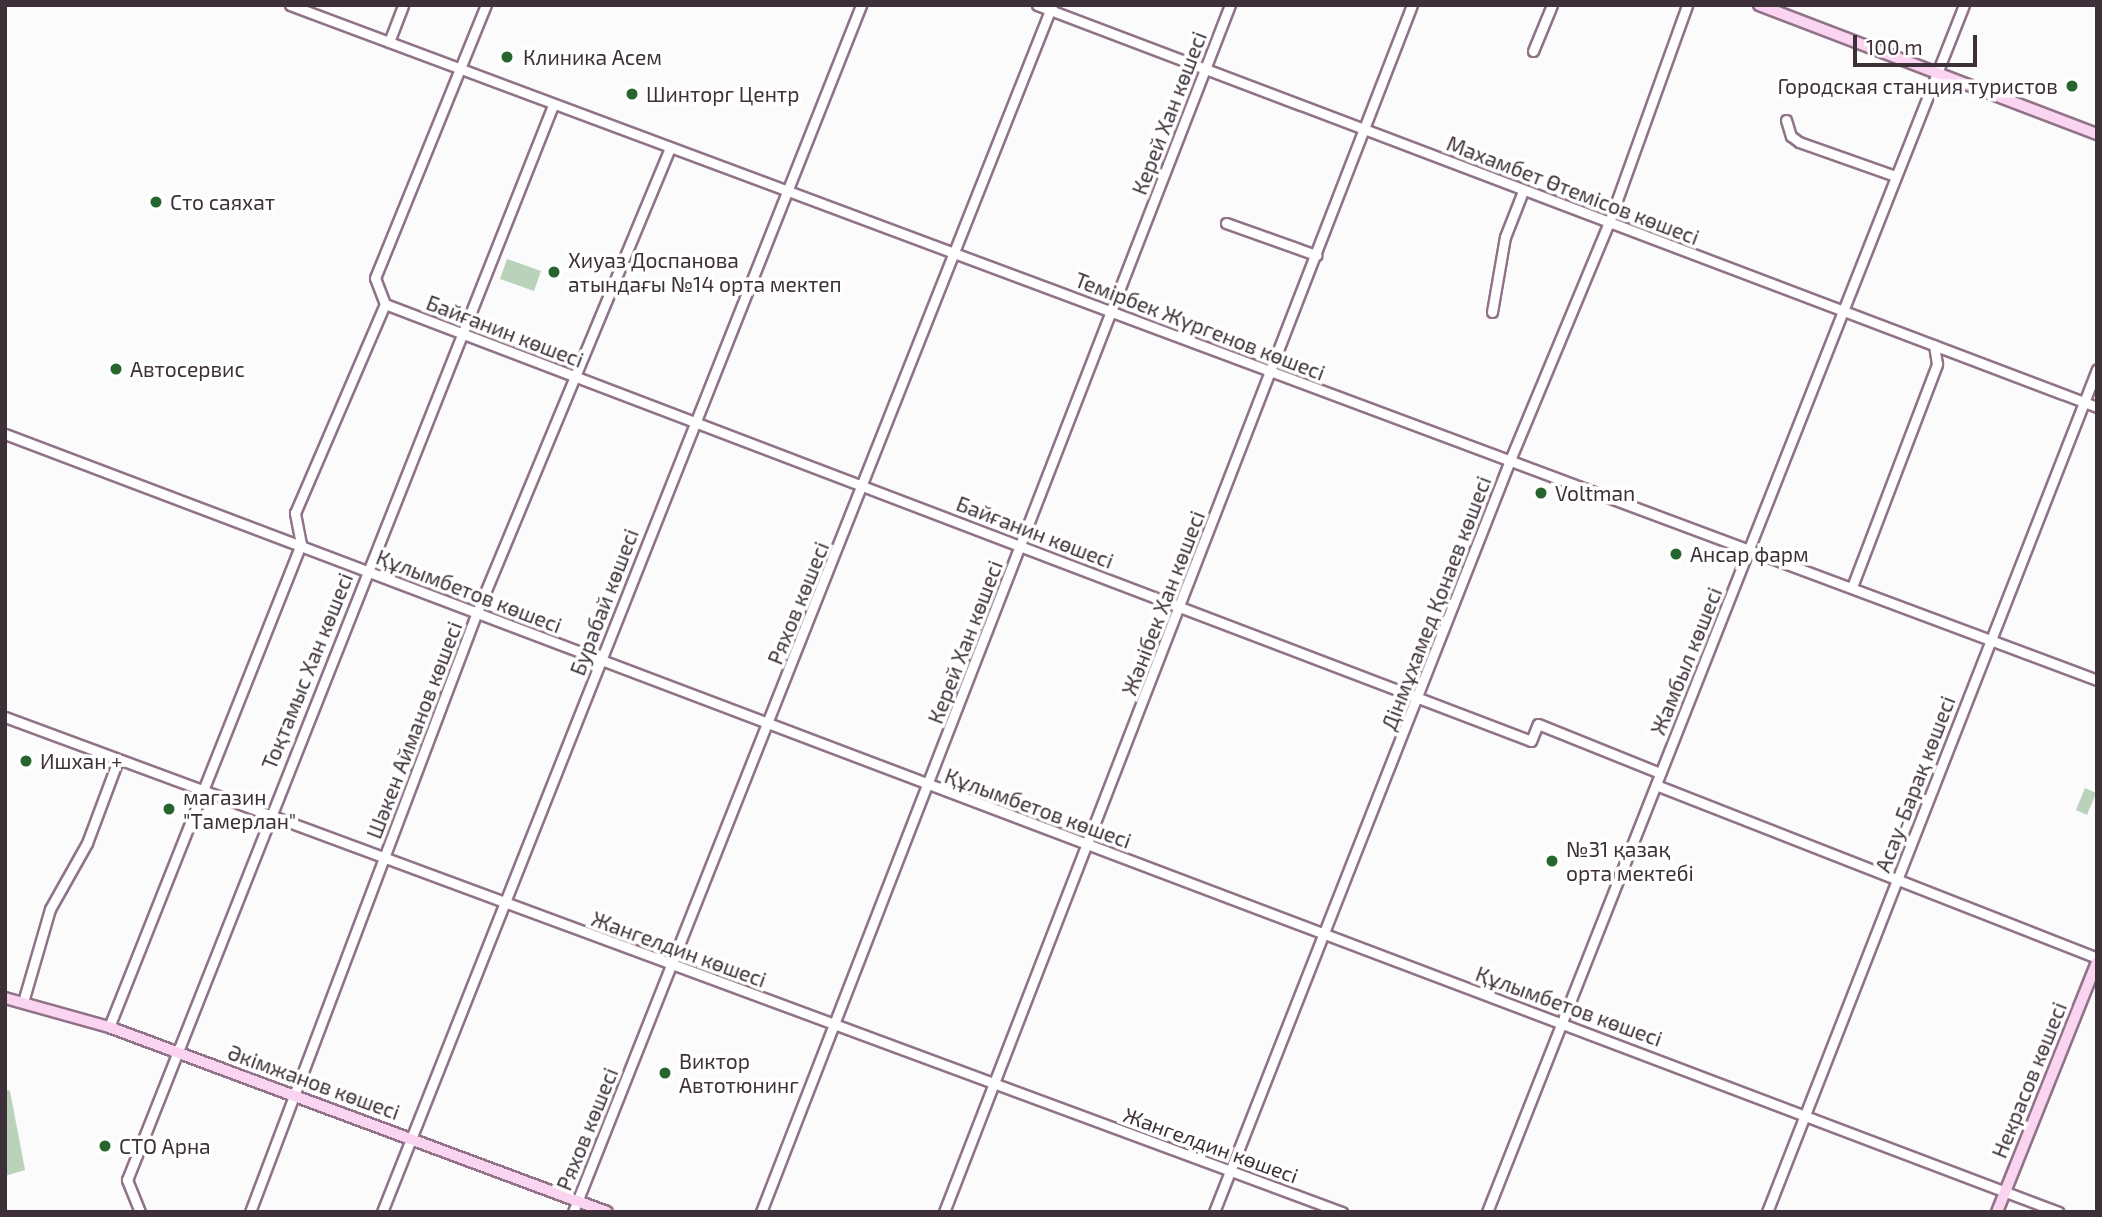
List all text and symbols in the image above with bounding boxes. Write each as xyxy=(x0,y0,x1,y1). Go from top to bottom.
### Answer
scale bar xyxy=(1857,21,1981,65)
street label: Керей Хан көшесі xyxy=(1126,28,1212,198)
text: 100 m xyxy=(1866,34,1923,59)
place label: Клиника Асем xyxy=(523,44,662,70)
marker: Клиника Асем xyxy=(497,47,517,67)
place label: Городская станция туристов xyxy=(1778,73,2058,99)
marker: Городская станция туристов xyxy=(2064,78,2080,94)
place label: Шинторг Центр xyxy=(646,81,799,107)
marker: Шинторг Центр xyxy=(624,86,640,102)
street label: Махамбет Өтемісов көшесі xyxy=(1443,130,1703,250)
place label: Сто саяхат xyxy=(170,189,275,215)
marker: Сто саяхат xyxy=(148,194,164,210)
place label: Хиуаз Доспанова атындағы №14 орта мектеп xyxy=(568,247,842,297)
marker: Хиуаз Доспанова атындағы №14 орта мектеп xyxy=(546,264,562,280)
street label: Темірбек Жүргенов көшесі xyxy=(1071,267,1329,385)
street label: Байғанин көшесі xyxy=(423,289,587,373)
place label: Автосервис xyxy=(130,356,245,382)
marker: Автосервис xyxy=(108,361,124,377)
street label: Дінмұхамед Қонаев көшесі xyxy=(1376,472,1496,734)
place label: Voltman xyxy=(1555,480,1635,506)
marker: Voltman xyxy=(1533,485,1549,501)
street label: Байғанин көшесі xyxy=(953,490,1117,574)
street label: Жәнібек Хан көшесі xyxy=(1116,507,1210,699)
street label: Бурабай көшесі xyxy=(564,525,644,679)
street label: Ряхов көшесі xyxy=(762,538,834,668)
place label: Ансар фарм xyxy=(1690,541,1809,567)
street label: Құлымбетов көшесі xyxy=(373,544,565,638)
marker: Ансар фарм xyxy=(1668,546,1684,562)
street label: Керей Хан көшесі xyxy=(922,557,1008,727)
street label: Тоқтамыс Хан көшесі xyxy=(256,569,358,773)
street label: Жамбыл көшесі xyxy=(1645,583,1727,739)
street label: Шәкен Айманов көшесі xyxy=(361,618,467,842)
street label: Асау-Барақ көшесі xyxy=(1870,692,1960,876)
place label: Ишхан + xyxy=(40,748,123,774)
marker: Ишхан + xyxy=(18,753,34,769)
street label: Құлымбетов көшесі xyxy=(941,763,1135,853)
place label: магазин "Тамерлан" xyxy=(183,784,296,834)
marker: магазин "Тамерлан" xyxy=(161,801,177,817)
place label: №31 қазақ орта мектебі xyxy=(1566,836,1694,886)
marker: №31 қазақ орта мектебі xyxy=(1544,853,1560,869)
street label: Жангелдин көшесі xyxy=(588,906,770,992)
street label: Құлымбетов көшесі xyxy=(1472,961,1666,1051)
street label: Некрасов көшесі xyxy=(1986,998,2072,1162)
street label: Әкімжанов көшесі xyxy=(225,1039,403,1125)
place label: Виктор Автотюнинг xyxy=(679,1048,799,1098)
street label: Ряхов көшесі xyxy=(551,1064,623,1194)
marker: Виктор Автотюнинг xyxy=(657,1065,673,1081)
street label: Жангелдин көшесі xyxy=(1120,1102,1302,1188)
place label: СТО Арна xyxy=(119,1133,211,1159)
marker: СТО Арна xyxy=(97,1138,113,1154)

